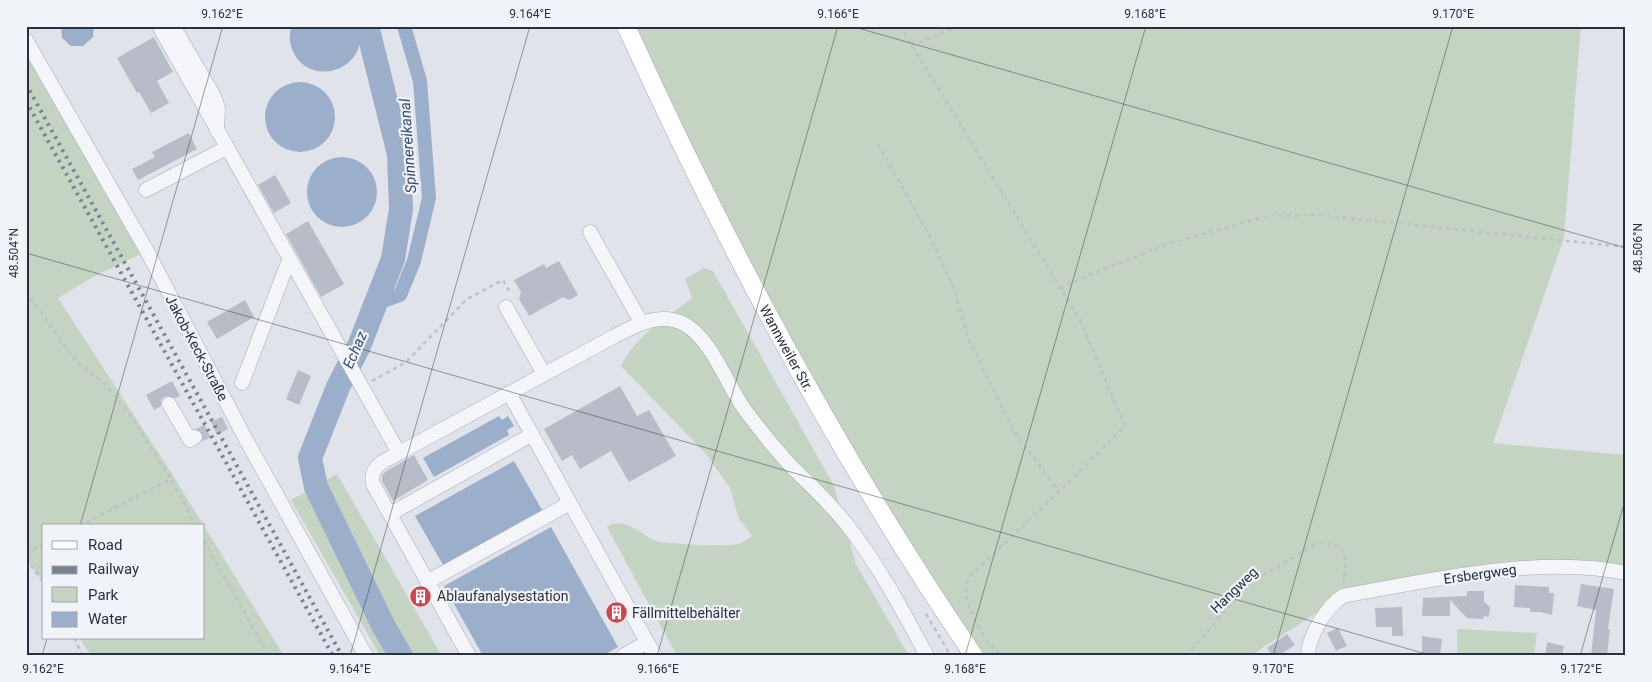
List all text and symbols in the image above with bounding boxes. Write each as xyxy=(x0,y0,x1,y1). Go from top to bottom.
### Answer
text: 9.162°E xyxy=(201,7,243,21)
text: 9.164°E xyxy=(509,7,551,21)
text: 9.166°E xyxy=(817,7,859,21)
text: 9.168°E xyxy=(1124,7,1166,21)
text: 9.170°E xyxy=(1432,7,1474,21)
water label: Spinnereikanal xyxy=(396,98,420,194)
text: 48.506°N xyxy=(1631,223,1645,273)
text: 48.504°N xyxy=(7,228,21,278)
street label: Jakob-Keck-Straße xyxy=(162,293,232,403)
street label: Wannweiler Str. xyxy=(756,302,817,394)
water label: Echaz xyxy=(339,328,371,371)
legend xyxy=(42,524,205,640)
text: Road xyxy=(88,536,122,554)
text: Railway xyxy=(88,560,139,578)
street label: Ersbergweg xyxy=(1442,561,1518,587)
street label: Hangweg xyxy=(1207,564,1261,616)
building icon: Ablaufanalysestation xyxy=(409,584,433,608)
text: Park xyxy=(88,586,119,604)
place label: Ablaufanalysestation xyxy=(437,588,568,604)
building icon: Fällmittelbehälter xyxy=(604,601,628,625)
place label: Fällmittelbehälter xyxy=(632,605,741,621)
text: Water xyxy=(88,610,127,628)
text: 9.162°E xyxy=(22,662,64,676)
text: 9.164°E xyxy=(329,662,371,676)
text: 9.166°E xyxy=(637,662,679,676)
text: 9.168°E xyxy=(944,662,986,676)
text: 9.170°E xyxy=(1252,662,1294,676)
text: 9.172°E xyxy=(1560,662,1602,676)

